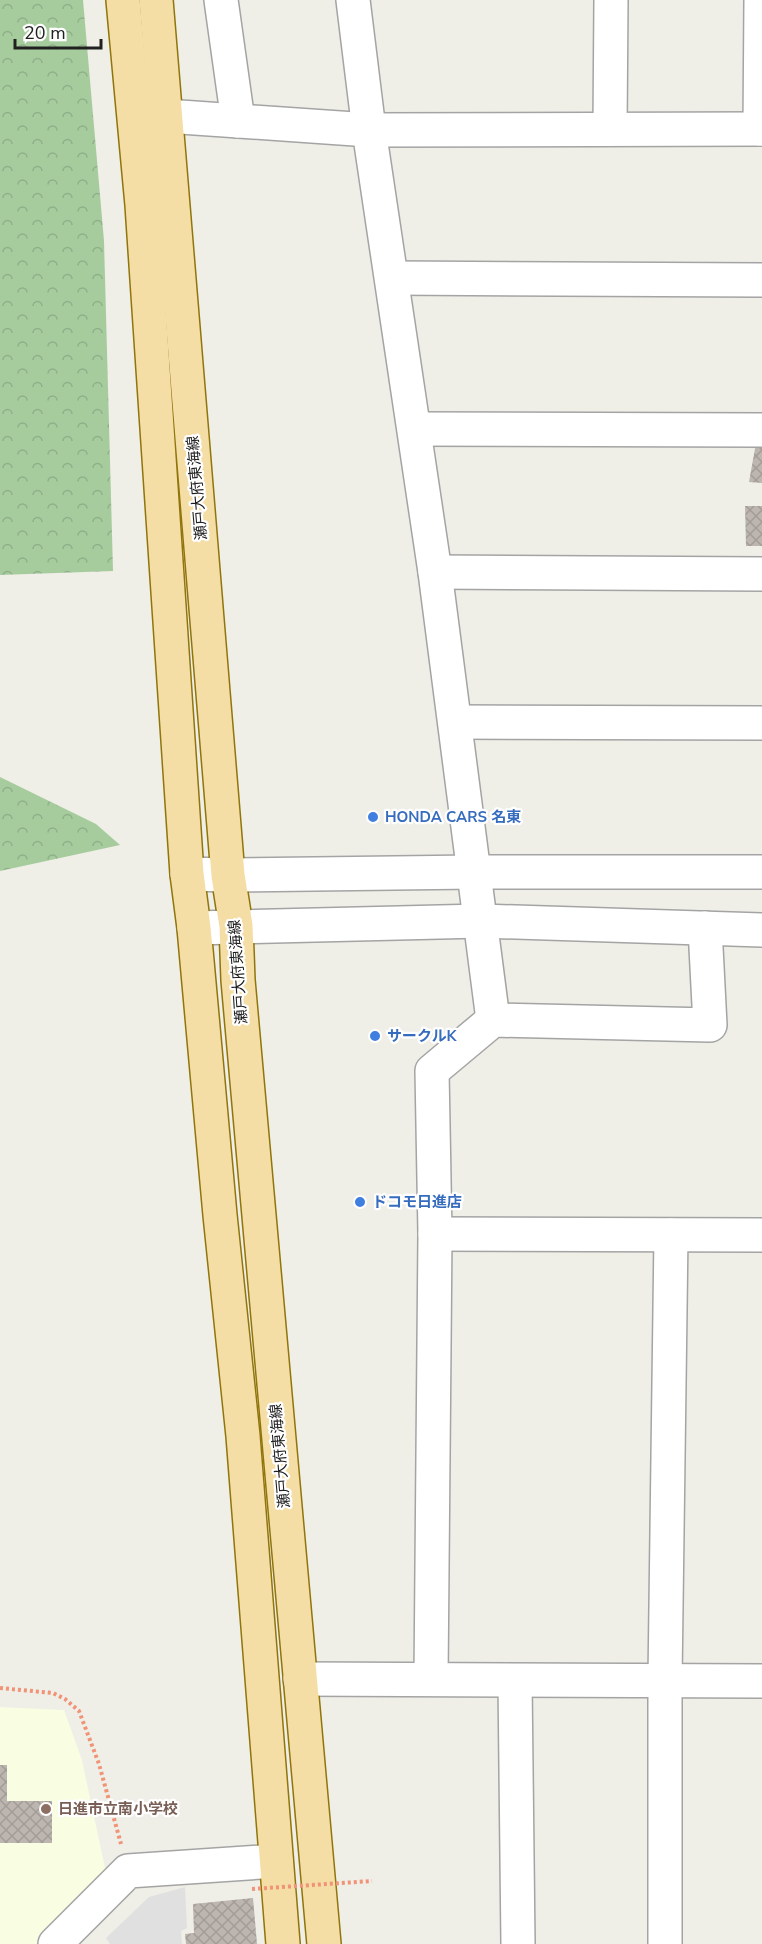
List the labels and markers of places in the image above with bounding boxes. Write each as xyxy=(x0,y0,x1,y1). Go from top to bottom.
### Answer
place label: HONDA CARS 名東 xyxy=(385,807,521,827)
marker: HONDA CARS 名東 xyxy=(366,810,380,824)
place label: サークルK xyxy=(387,1026,458,1046)
marker: サークルK xyxy=(368,1029,382,1043)
place label: ドコモ日進店 xyxy=(372,1192,462,1212)
marker: ドコモ日進店 xyxy=(353,1195,367,1209)
place label: 日進市立南小学校 xyxy=(58,1799,178,1819)
marker: 日進市立南小学校 xyxy=(39,1802,53,1816)

